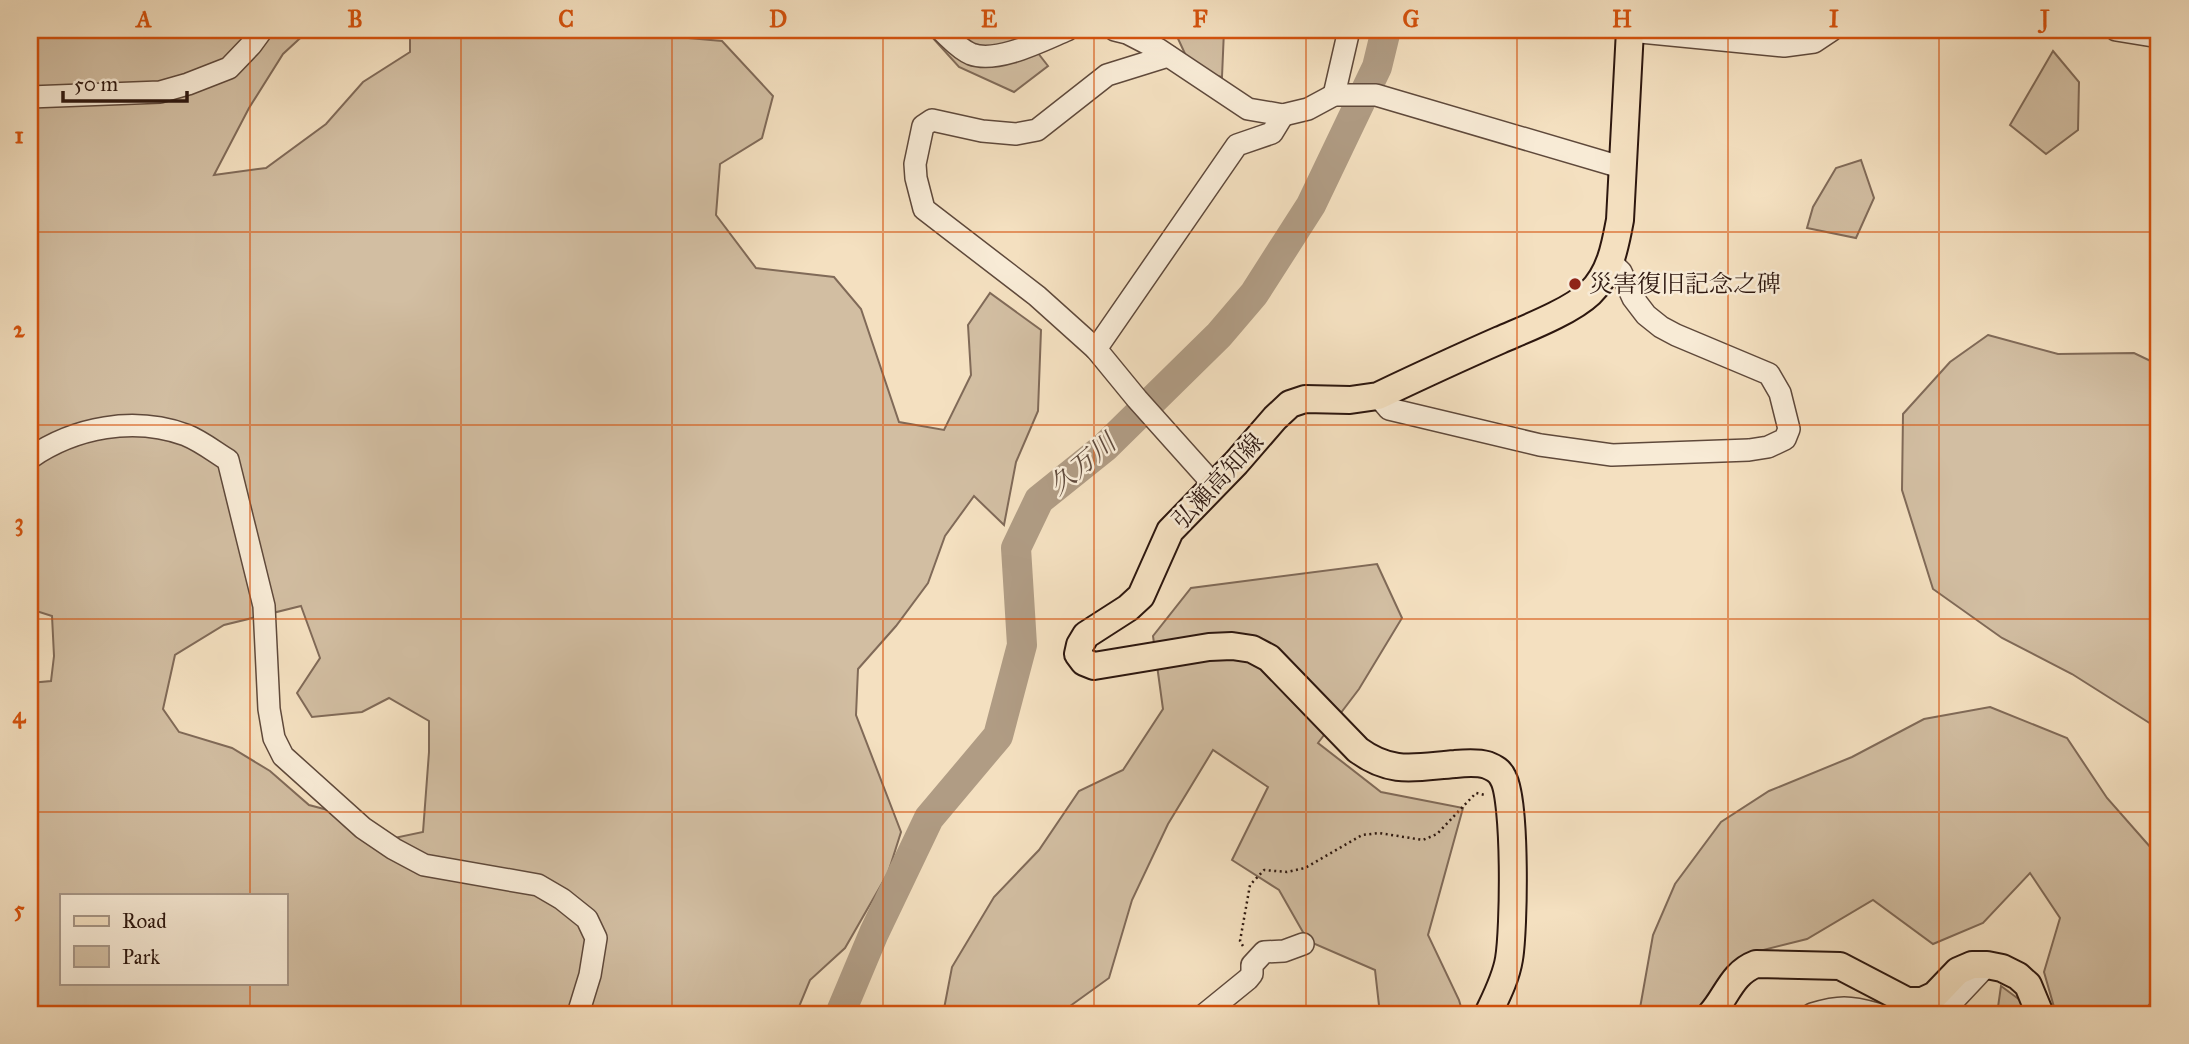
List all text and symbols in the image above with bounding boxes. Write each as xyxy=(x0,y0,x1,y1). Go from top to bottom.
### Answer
text: A xyxy=(134,5,152,33)
text: B xyxy=(347,5,363,33)
text: C xyxy=(558,5,574,33)
text: D xyxy=(769,5,787,33)
text: E xyxy=(981,5,998,33)
text: F xyxy=(1192,5,1208,33)
text: G xyxy=(1403,5,1420,33)
text: H xyxy=(1612,5,1632,33)
text: I xyxy=(1829,5,1839,33)
text: J xyxy=(2037,5,2050,34)
scale bar xyxy=(63,60,187,104)
text: 50 m xyxy=(74,71,119,97)
text: 1 xyxy=(14,121,24,149)
place label: 災害復旧記念之碑 xyxy=(1589,269,1781,299)
marker: 災害復旧記念之碑 xyxy=(1567,276,1583,292)
text: 2 xyxy=(13,315,25,343)
water label: 久万川 xyxy=(1042,425,1124,501)
street label: 弘瀬高知線 xyxy=(1166,427,1270,535)
text: 3 xyxy=(14,508,24,537)
text: 4 xyxy=(13,701,27,729)
legend xyxy=(60,894,287,984)
text: 5 xyxy=(14,895,25,923)
text: Road xyxy=(122,908,167,934)
text: Park xyxy=(122,944,160,970)

